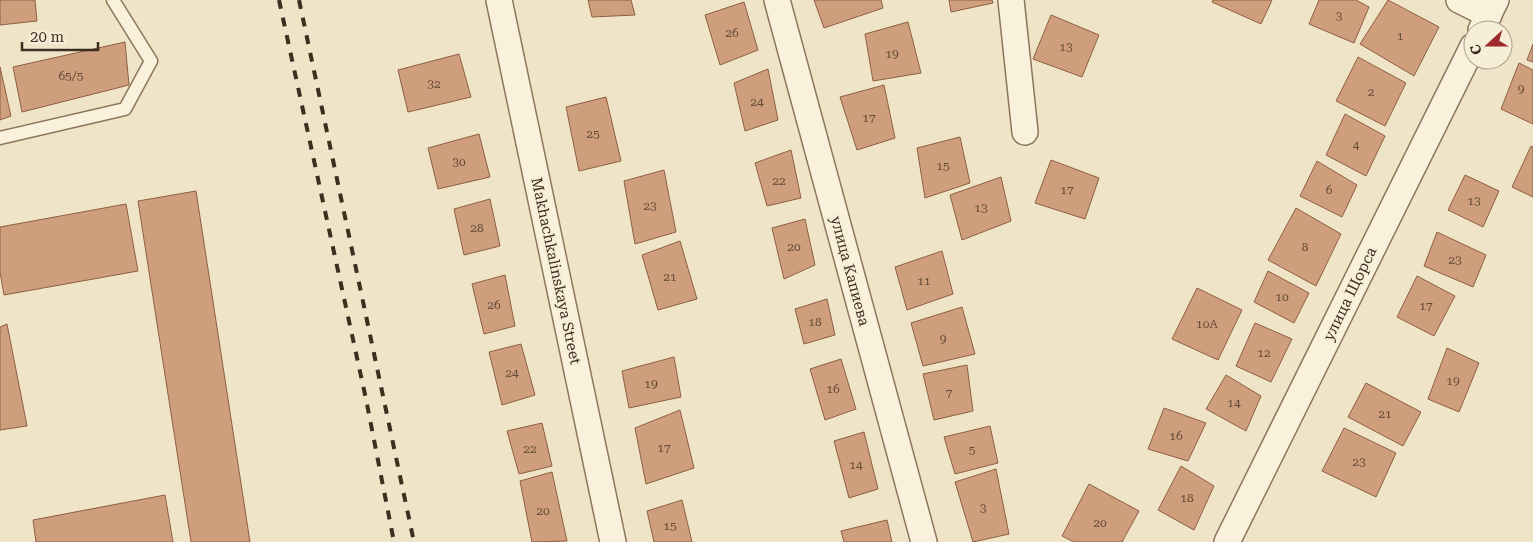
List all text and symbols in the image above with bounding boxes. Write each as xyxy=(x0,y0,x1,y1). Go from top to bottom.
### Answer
house number: 3 xyxy=(1336,9,1343,23)
scale bar xyxy=(22,20,99,52)
north arrow xyxy=(1463,20,1513,70)
house number: 26 xyxy=(725,26,739,40)
text: 20 m xyxy=(30,28,65,46)
house number: 1 xyxy=(1397,29,1404,43)
house number: 13 xyxy=(1059,40,1073,54)
text: С xyxy=(1467,42,1485,57)
house number: 19 xyxy=(885,47,899,61)
house number: 65/5 xyxy=(58,69,84,83)
house number: 32 xyxy=(427,77,441,91)
house number: 9 xyxy=(1518,82,1525,96)
house number: 2 xyxy=(1368,85,1375,99)
house number: 24 xyxy=(750,95,764,109)
house number: 17 xyxy=(862,111,876,125)
house number: 25 xyxy=(586,127,600,141)
house number: 4 xyxy=(1353,138,1360,152)
house number: 30 xyxy=(452,155,466,169)
house number: 15 xyxy=(936,159,950,173)
house number: 22 xyxy=(772,174,786,188)
street label: Makhachkalinskaya Street xyxy=(527,176,585,366)
house number: 17 xyxy=(1060,183,1074,197)
house number: 6 xyxy=(1326,183,1333,197)
house number: 13 xyxy=(1467,194,1481,208)
house number: 23 xyxy=(643,199,657,213)
house number: 13 xyxy=(974,201,988,215)
street label: улица Капиева xyxy=(827,214,873,328)
house number: 28 xyxy=(470,221,484,235)
house number: 20 xyxy=(787,240,801,254)
house number: 8 xyxy=(1302,240,1309,254)
street label: улица Щорса xyxy=(1320,244,1380,344)
house number: 23 xyxy=(1448,253,1462,267)
house number: 21 xyxy=(663,270,677,284)
house number: 11 xyxy=(917,274,931,288)
house number: 10 xyxy=(1275,290,1289,304)
house number: 26 xyxy=(487,298,501,312)
house number: 17 xyxy=(1419,299,1433,313)
house number: 18 xyxy=(808,315,822,329)
house number: 10А xyxy=(1196,317,1219,331)
house number: 9 xyxy=(940,332,947,346)
house number: 12 xyxy=(1257,346,1271,360)
house number: 24 xyxy=(505,366,519,380)
house number: 19 xyxy=(1446,374,1460,388)
house number: 19 xyxy=(644,377,658,391)
house number: 16 xyxy=(826,382,840,396)
house number: 7 xyxy=(946,386,953,400)
house number: 14 xyxy=(1227,396,1241,410)
house number: 21 xyxy=(1378,407,1392,421)
house number: 16 xyxy=(1169,429,1183,443)
house number: 17 xyxy=(657,441,671,455)
house number: 22 xyxy=(523,442,537,456)
house number: 5 xyxy=(969,443,976,457)
house number: 23 xyxy=(1352,455,1366,469)
house number: 14 xyxy=(849,458,863,472)
house number: 18 xyxy=(1180,491,1194,505)
house number: 3 xyxy=(980,501,987,515)
house number: 20 xyxy=(536,504,550,518)
house number: 20 xyxy=(1093,516,1107,530)
house number: 15 xyxy=(663,519,677,533)

